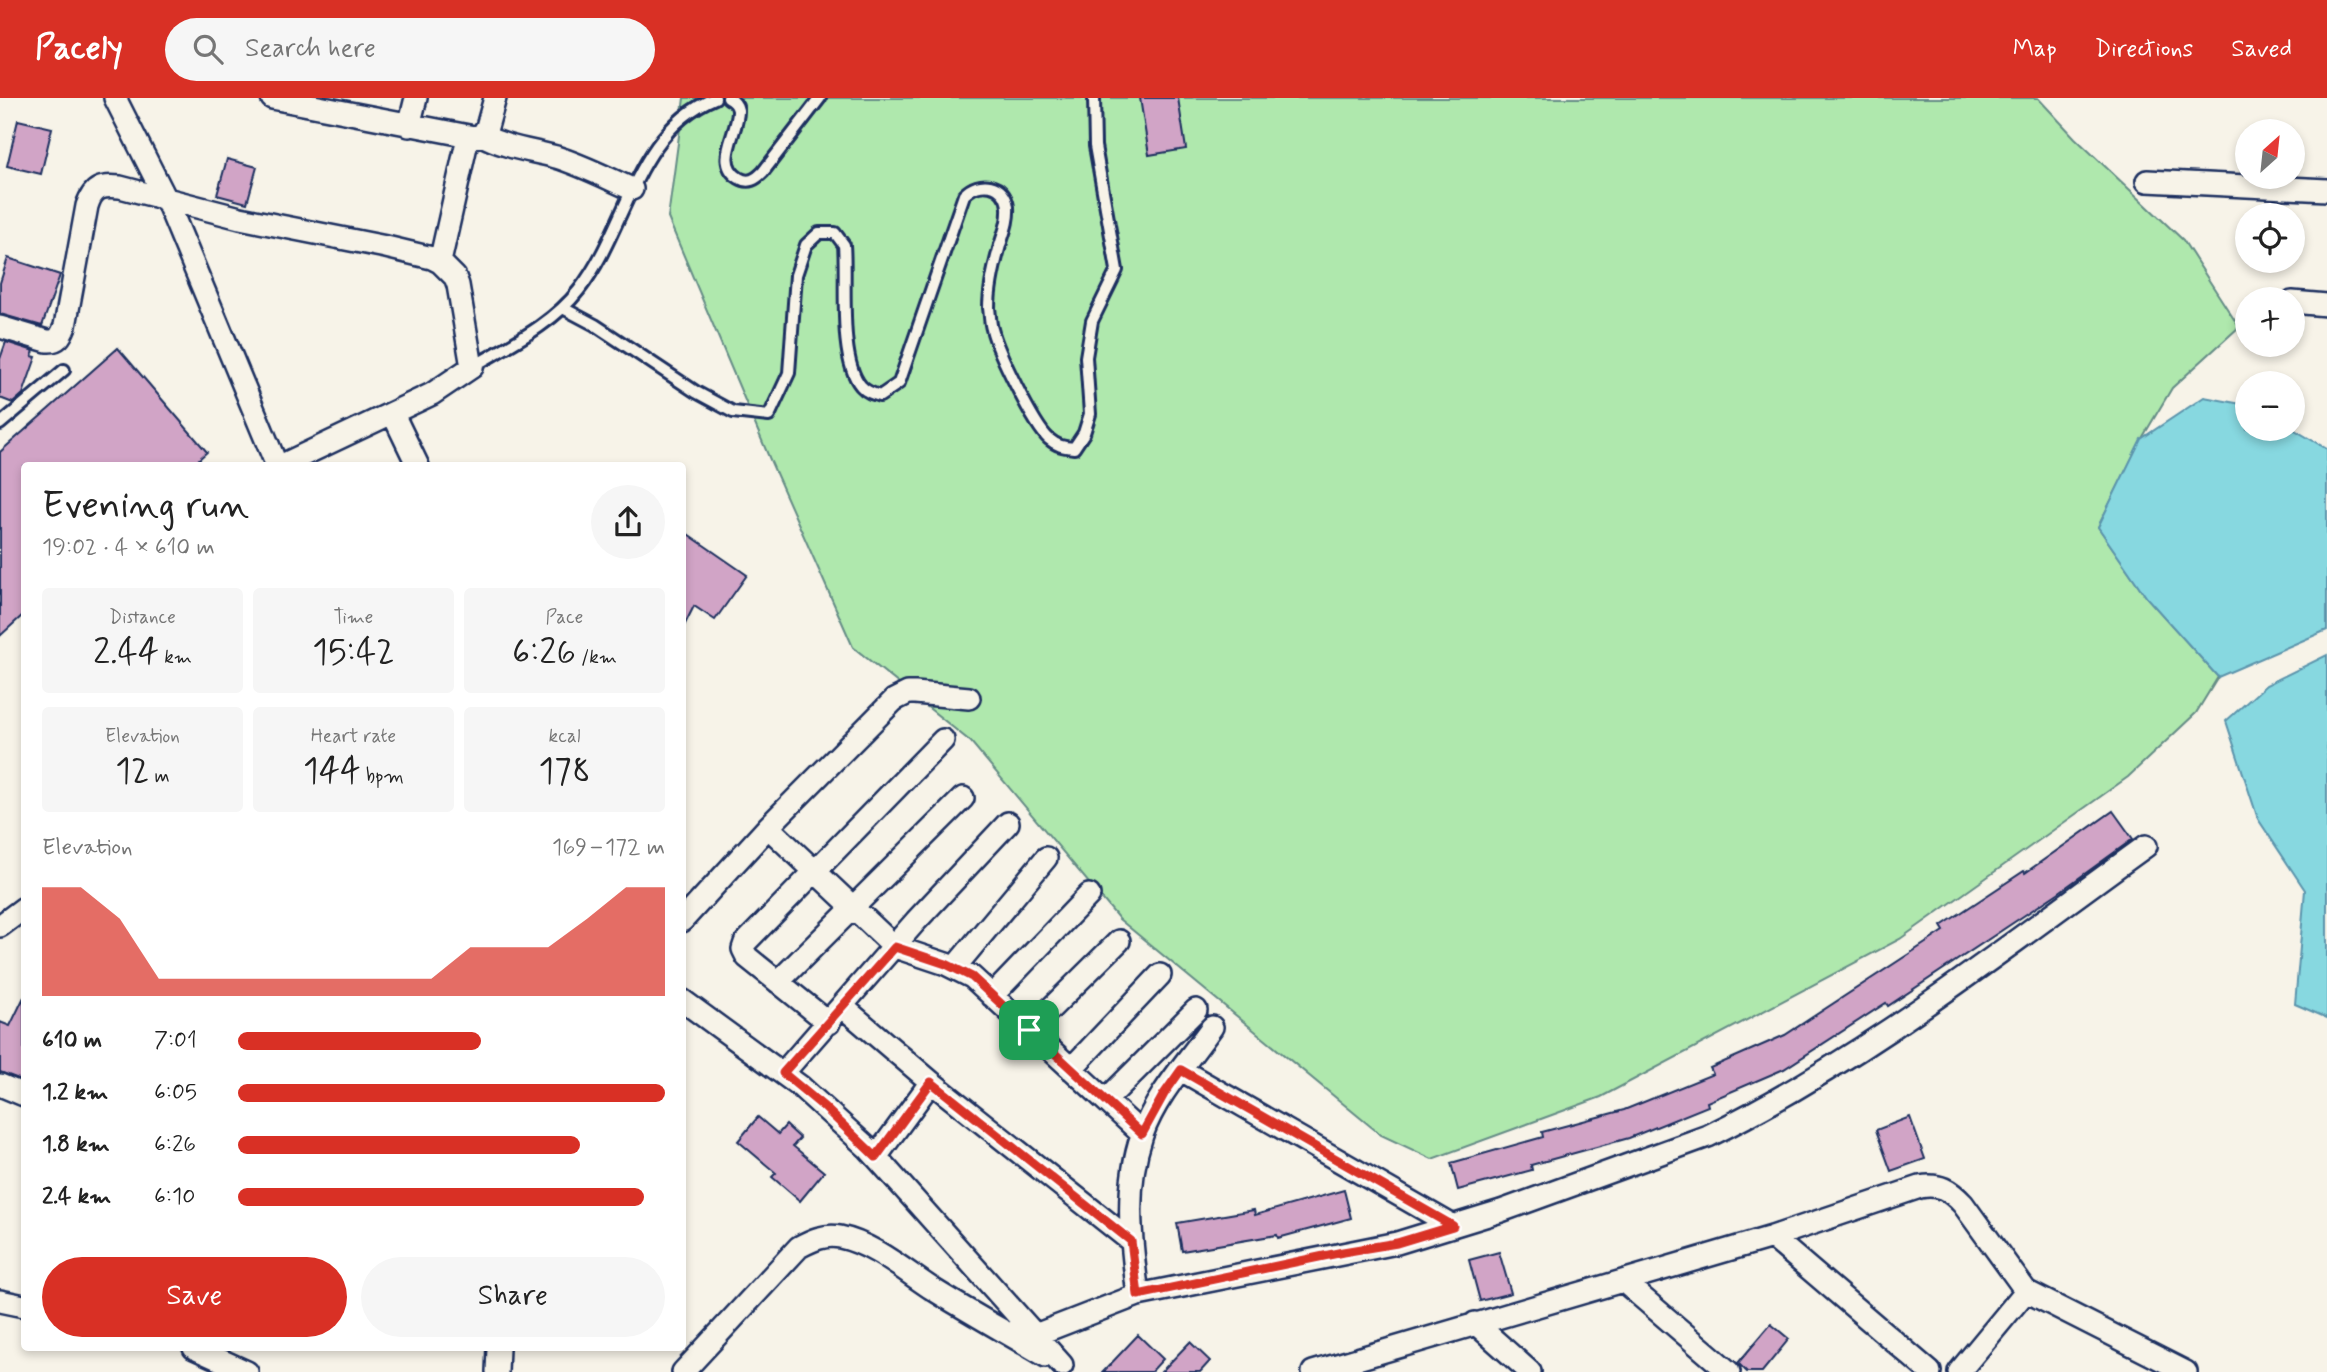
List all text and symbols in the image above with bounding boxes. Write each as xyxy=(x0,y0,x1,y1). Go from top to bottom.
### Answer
search box xyxy=(165,18,655,81)
text: Pacely xyxy=(35,27,123,71)
icon: search xyxy=(189,30,227,68)
text: Search here xyxy=(245,32,376,66)
text: Map xyxy=(2013,34,2057,65)
text: Directions xyxy=(2095,34,2193,65)
text: Saved xyxy=(2231,34,2292,65)
north arrow xyxy=(2235,119,2305,189)
map controls xyxy=(2235,119,2305,441)
button: locate xyxy=(2235,203,2305,273)
button: + xyxy=(2235,287,2305,357)
button: − xyxy=(2235,371,2305,441)
text: Evening run xyxy=(42,482,249,531)
button: share xyxy=(591,485,665,559)
text: 19:02 · 4 × 610 m xyxy=(42,533,215,563)
text: Distance xyxy=(109,605,176,630)
text: Time xyxy=(334,605,373,630)
text: Pace xyxy=(546,605,583,630)
text: 2.44 xyxy=(93,630,159,676)
text: 15:42 xyxy=(312,630,395,676)
text: 6:26 xyxy=(512,630,576,676)
text: km xyxy=(159,645,192,670)
text: /km xyxy=(576,645,617,670)
text: Elevation xyxy=(105,724,180,749)
text: Heart rate xyxy=(311,724,396,749)
text: kcal xyxy=(549,724,580,749)
text: 12 xyxy=(115,749,149,795)
text: 144 xyxy=(303,749,361,795)
text: 178 xyxy=(538,749,591,795)
text: m xyxy=(149,764,170,789)
text: bpm xyxy=(361,764,404,789)
text: Elevation xyxy=(42,833,133,863)
text: 169–172 m xyxy=(552,833,665,863)
pin xyxy=(999,1000,1059,1060)
icon: arrive xyxy=(1010,1011,1048,1049)
text: 610 m xyxy=(42,1026,102,1056)
text: 7:01 xyxy=(154,1026,197,1056)
text: 1.2 km xyxy=(42,1078,108,1108)
text: 6:05 xyxy=(154,1078,197,1108)
text: 1.8 km xyxy=(42,1130,110,1160)
text: 6:26 xyxy=(154,1130,196,1160)
text: 2.4 km xyxy=(42,1182,111,1212)
text: 6:10 xyxy=(154,1182,195,1212)
button: Save xyxy=(42,1257,347,1337)
button: Share xyxy=(361,1257,665,1337)

